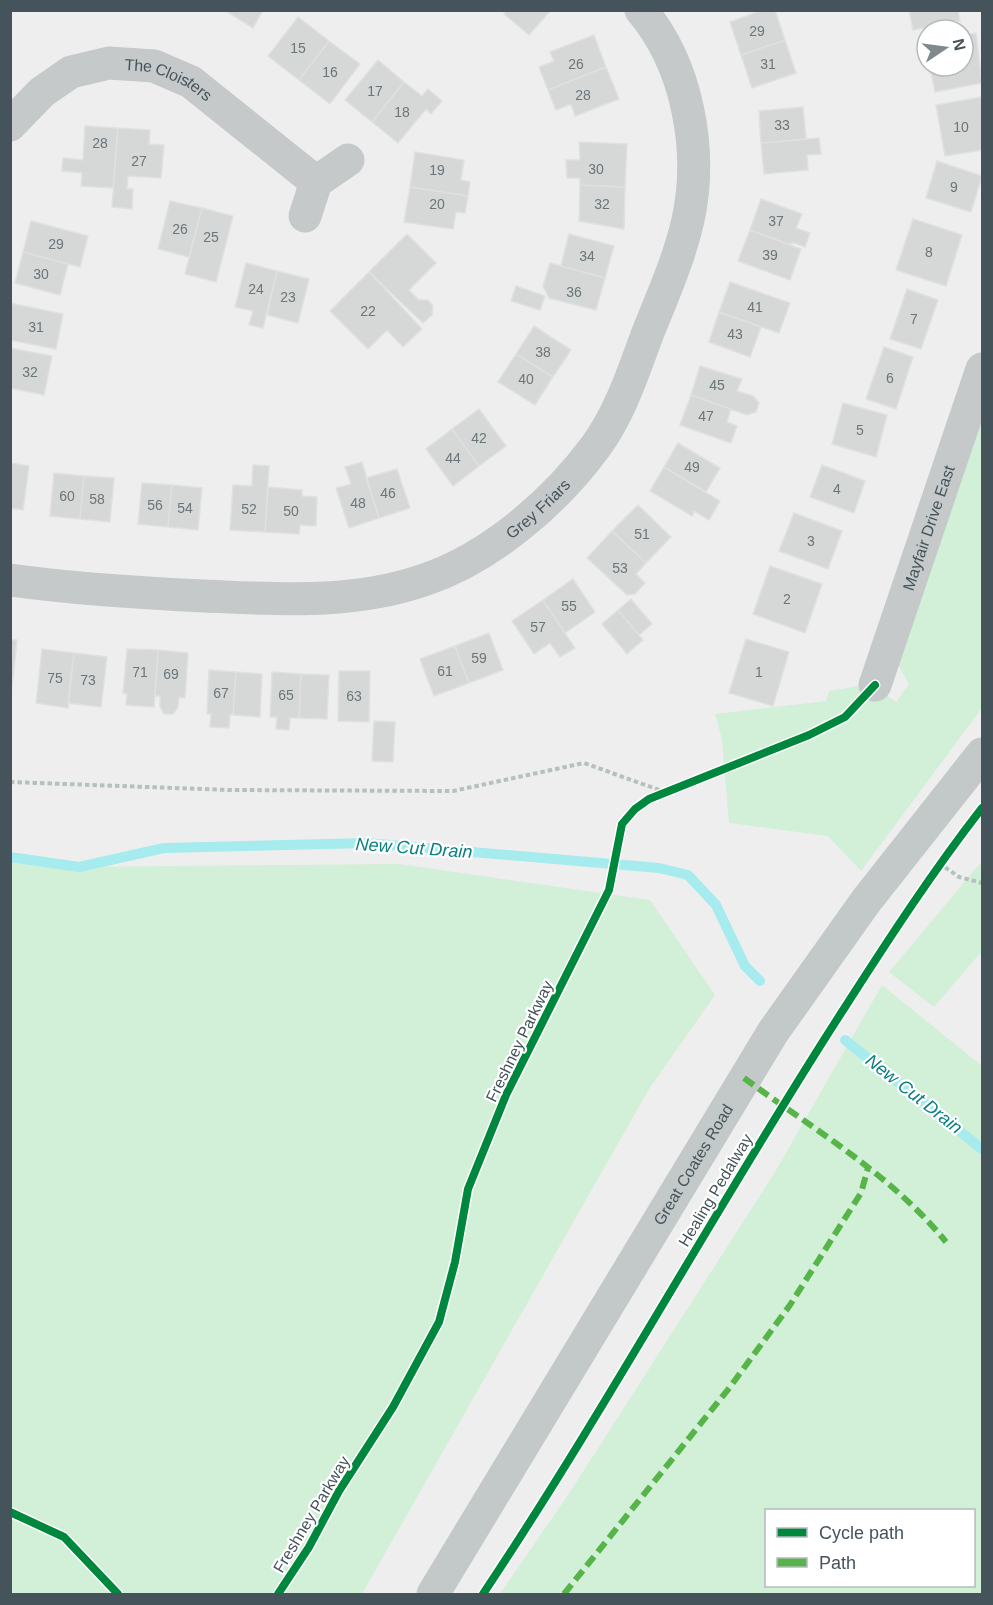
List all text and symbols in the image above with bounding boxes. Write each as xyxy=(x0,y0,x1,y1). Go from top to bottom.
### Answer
north arrow xyxy=(915,18,975,78)
house number: 29 xyxy=(749,23,765,39)
text: N xyxy=(950,37,969,52)
house number: 15 xyxy=(290,40,306,56)
street label: The Cloisters xyxy=(124,56,215,104)
house number: 26 xyxy=(568,56,584,72)
house number: 31 xyxy=(760,56,776,72)
house number: 16 xyxy=(322,64,338,80)
house number: 17 xyxy=(367,83,383,99)
house number: 28 xyxy=(575,87,591,103)
house number: 18 xyxy=(394,104,410,120)
house number: 33 xyxy=(774,117,790,133)
house number: 10 xyxy=(953,119,969,135)
house number: 28 xyxy=(92,135,108,151)
house number: 27 xyxy=(131,153,147,169)
house number: 30 xyxy=(588,161,604,177)
house number: 19 xyxy=(429,162,445,178)
house number: 9 xyxy=(950,179,958,195)
house number: 20 xyxy=(429,196,445,212)
house number: 32 xyxy=(594,196,610,212)
house number: 37 xyxy=(768,213,784,229)
house number: 26 xyxy=(172,221,188,237)
house number: 25 xyxy=(203,229,219,245)
house number: 29 xyxy=(48,236,64,252)
house number: 8 xyxy=(925,244,933,260)
house number: 39 xyxy=(762,247,778,263)
house number: 34 xyxy=(579,248,595,264)
house number: 30 xyxy=(33,266,49,282)
house number: 24 xyxy=(248,281,264,297)
house number: 36 xyxy=(566,284,582,300)
house number: 23 xyxy=(280,289,296,305)
house number: 41 xyxy=(747,299,763,315)
house number: 22 xyxy=(360,303,376,319)
house number: 7 xyxy=(910,311,918,327)
house number: 31 xyxy=(28,319,44,335)
house number: 43 xyxy=(727,326,743,342)
house number: 38 xyxy=(535,344,551,360)
house number: 32 xyxy=(22,364,38,380)
house number: 6 xyxy=(886,370,894,386)
house number: 40 xyxy=(518,371,534,387)
house number: 45 xyxy=(709,377,725,393)
house number: 47 xyxy=(698,408,714,424)
house number: 5 xyxy=(856,422,864,438)
house number: 42 xyxy=(471,430,487,446)
house number: 44 xyxy=(445,450,461,466)
house number: 49 xyxy=(684,459,700,475)
street label: Mayfair Drive East xyxy=(900,463,958,593)
street label: Grey Friars xyxy=(503,476,573,542)
house number: 4 xyxy=(833,481,841,497)
house number: 46 xyxy=(380,485,396,501)
house number: 60 xyxy=(59,488,75,504)
house number: 58 xyxy=(89,491,105,507)
house number: 48 xyxy=(350,495,366,511)
house number: 56 xyxy=(147,497,163,513)
house number: 54 xyxy=(177,500,193,516)
house number: 52 xyxy=(241,501,257,517)
house number: 50 xyxy=(283,503,299,519)
house number: 51 xyxy=(634,526,650,542)
house number: 3 xyxy=(807,533,815,549)
house number: 53 xyxy=(612,560,628,576)
house number: 2 xyxy=(783,591,791,607)
house number: 55 xyxy=(561,598,577,614)
house number: 57 xyxy=(530,619,546,635)
house number: 59 xyxy=(471,650,487,666)
house number: 61 xyxy=(437,663,453,679)
house number: 71 xyxy=(132,664,148,680)
house number: 1 xyxy=(755,664,763,680)
house number: 69 xyxy=(163,666,179,682)
house number: 75 xyxy=(47,670,63,686)
house number: 73 xyxy=(80,672,96,688)
house number: 67 xyxy=(213,685,229,701)
house number: 65 xyxy=(278,687,294,703)
house number: 63 xyxy=(346,688,362,704)
water label: New Cut Drain xyxy=(355,834,473,862)
street label: Freshney Parkway xyxy=(483,978,556,1104)
water label: New Cut Drain xyxy=(862,1050,966,1138)
street label: Great Coates Road xyxy=(650,1101,736,1228)
street label: Healing Pedalway xyxy=(675,1131,756,1250)
street label: Freshney Parkway xyxy=(270,1453,353,1575)
legend xyxy=(765,1509,975,1587)
text: Cycle path xyxy=(819,1523,904,1543)
text: Path xyxy=(819,1553,856,1573)

